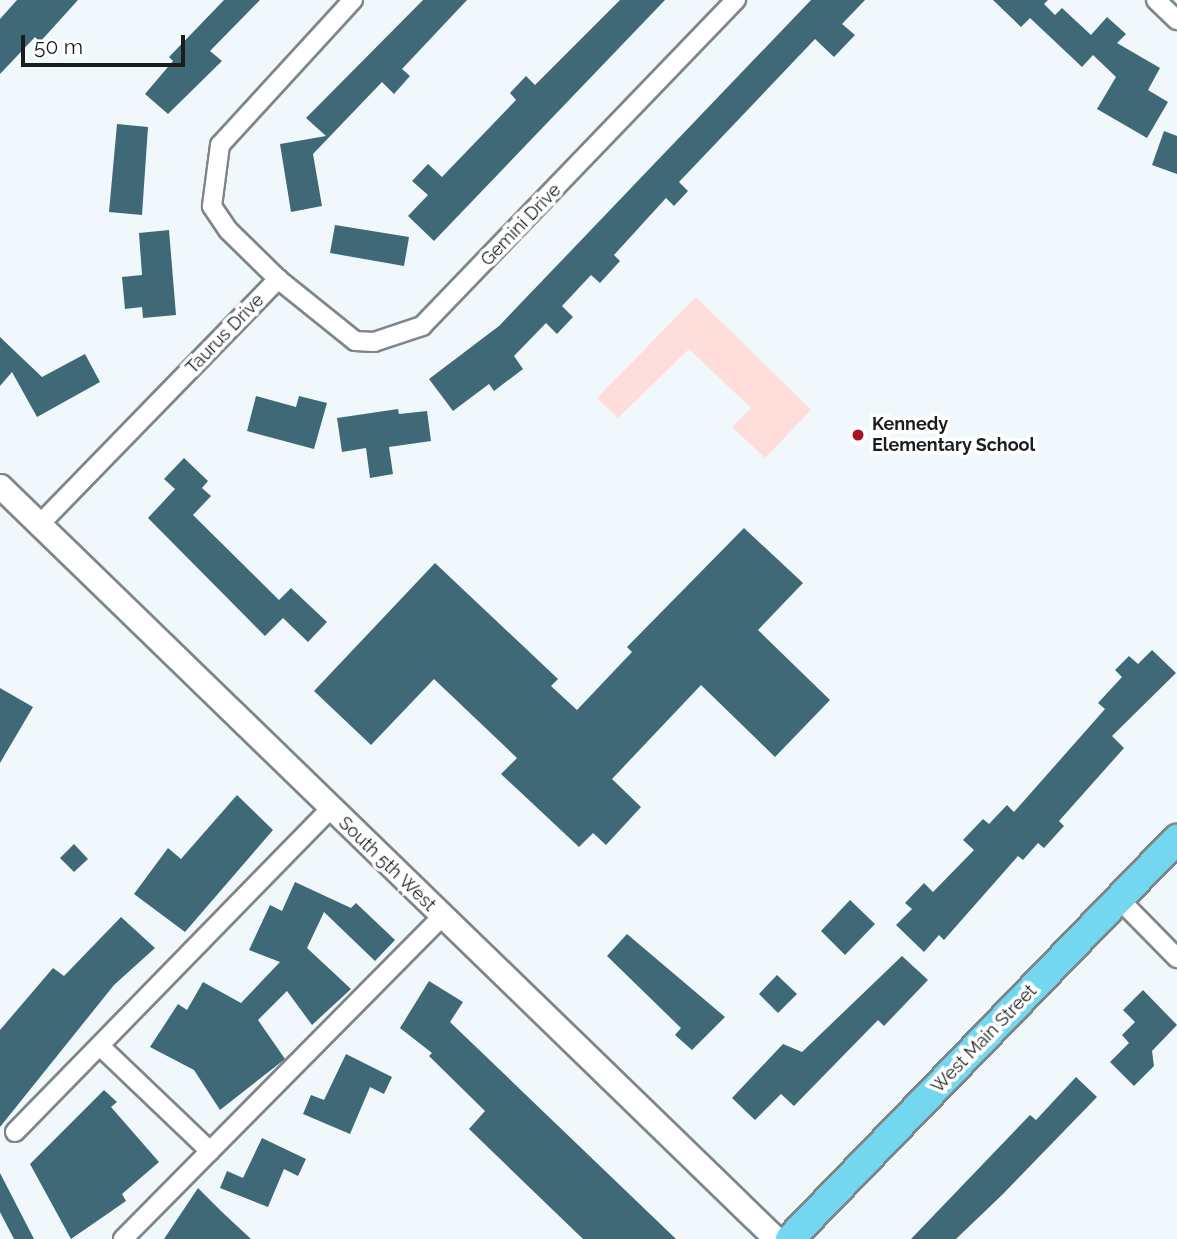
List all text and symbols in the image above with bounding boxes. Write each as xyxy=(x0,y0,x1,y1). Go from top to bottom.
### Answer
scale bar xyxy=(24,21,189,65)
text: 50 m xyxy=(34,34,83,59)
street label: Gemini Drive xyxy=(476,179,566,271)
street label: Taurus Drive xyxy=(182,290,268,378)
place label: Kennedy Elementary School xyxy=(872,414,1036,457)
marker: Kennedy Elementary School xyxy=(850,427,866,443)
street label: South 5th West xyxy=(334,812,440,916)
street label: West Main Street xyxy=(927,980,1041,1098)

